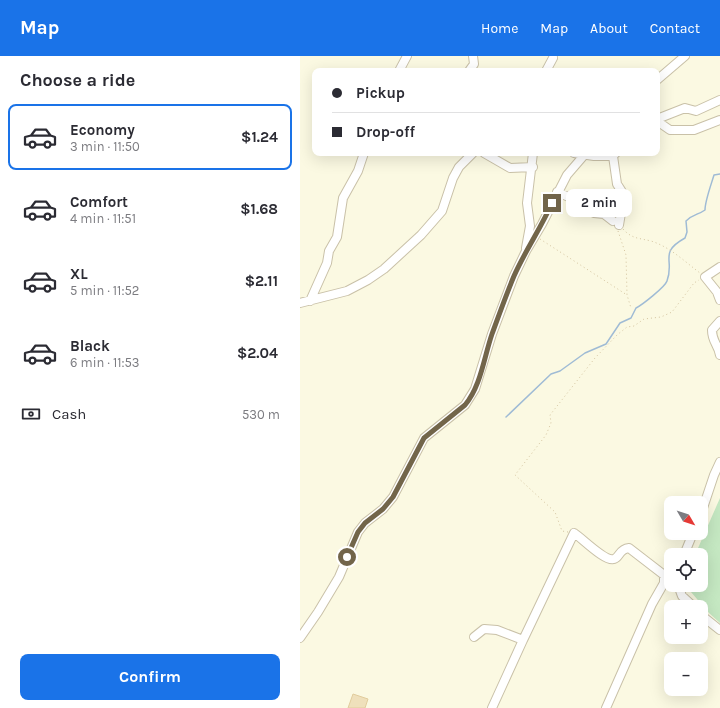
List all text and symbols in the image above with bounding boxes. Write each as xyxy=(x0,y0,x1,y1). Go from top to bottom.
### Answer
text: Map xyxy=(20,17,59,39)
text: Home xyxy=(481,20,518,37)
text: Map xyxy=(540,20,568,37)
text: About xyxy=(590,20,628,37)
text: Contact xyxy=(650,20,700,37)
text: Choose a ride xyxy=(20,69,135,91)
text: Pickup xyxy=(356,84,405,102)
icon: car xyxy=(22,119,58,155)
text: Economy xyxy=(70,121,135,139)
text: Drop-off xyxy=(356,123,415,141)
text: $1.24 xyxy=(241,128,278,146)
text: 3 min · 11:50 xyxy=(70,139,140,154)
callout: 2 min xyxy=(566,189,632,217)
icon: car xyxy=(22,191,58,227)
text: Comfort xyxy=(70,193,128,211)
route end xyxy=(543,194,561,212)
text: 2 min xyxy=(581,195,617,210)
text: $1.68 xyxy=(240,200,278,218)
text: 4 min · 11:51 xyxy=(70,211,136,226)
icon: car xyxy=(22,263,58,299)
text: XL xyxy=(70,265,88,283)
text: $2.11 xyxy=(245,272,278,290)
text: 5 min · 11:52 xyxy=(70,283,139,298)
icon: car xyxy=(22,335,58,371)
text: Black xyxy=(70,337,110,355)
text: $2.04 xyxy=(237,344,278,362)
text: 6 min · 11:53 xyxy=(70,355,140,370)
icon: cash xyxy=(20,403,42,425)
text: Cash xyxy=(52,405,86,423)
text: 530 m xyxy=(242,407,280,422)
north arrow xyxy=(664,496,708,540)
map controls xyxy=(664,496,708,696)
route start xyxy=(338,548,356,566)
button: locate xyxy=(664,548,708,592)
button: + xyxy=(664,600,708,644)
button: − xyxy=(664,652,708,696)
button: Confirm xyxy=(20,654,280,700)

